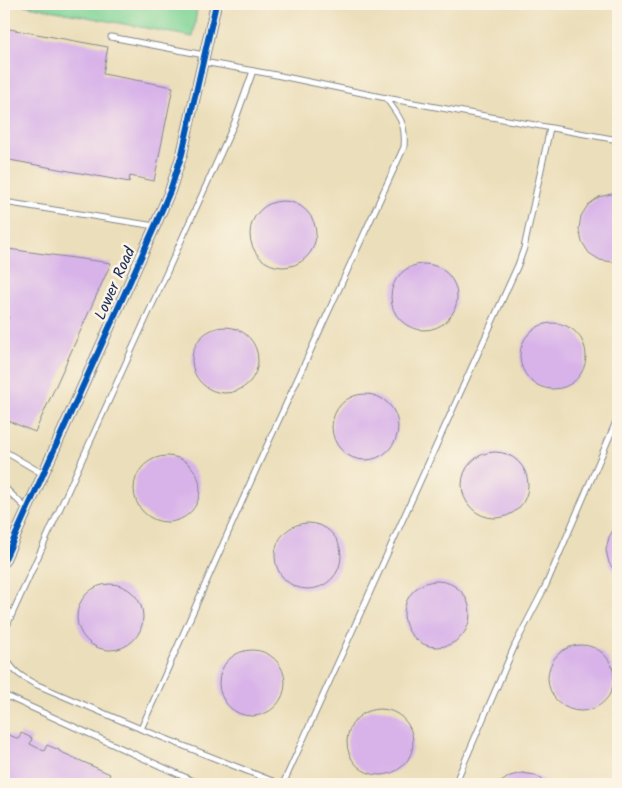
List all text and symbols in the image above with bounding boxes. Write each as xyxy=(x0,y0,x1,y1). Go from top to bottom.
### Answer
street label: Lower Road xyxy=(88,242,143,324)

